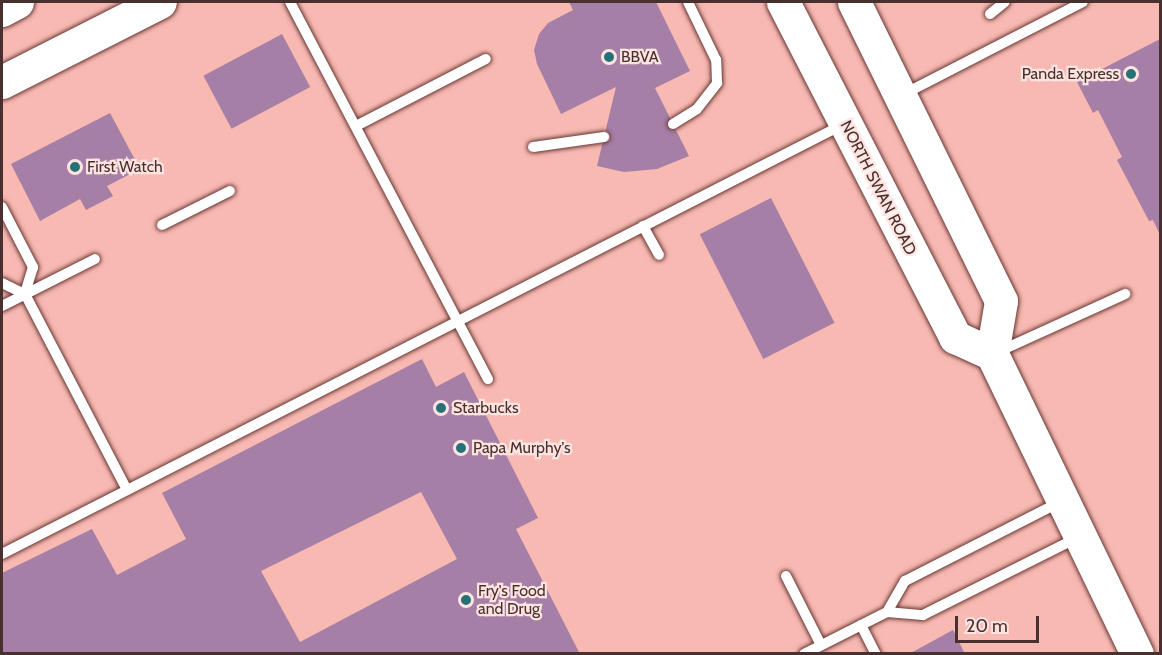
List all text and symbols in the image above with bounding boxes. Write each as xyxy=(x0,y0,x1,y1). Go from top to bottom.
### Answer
place label: BBVA xyxy=(621,47,659,67)
marker: BBVA xyxy=(602,50,616,64)
place label: Panda Express xyxy=(1022,64,1119,84)
marker: Panda Express xyxy=(1124,67,1138,81)
street label: NORTH SWAN ROAD xyxy=(836,118,920,258)
place label: First Watch xyxy=(87,157,163,177)
marker: First Watch xyxy=(68,160,82,174)
place label: Starbucks xyxy=(453,398,519,418)
marker: Starbucks xyxy=(434,401,448,415)
place label: Papa Murphy's xyxy=(473,438,571,458)
marker: Papa Murphy's xyxy=(454,441,468,455)
place label: Fry's Food and Drug xyxy=(478,581,546,619)
marker: Fry's Food and Drug xyxy=(459,593,473,607)
scale bar xyxy=(958,604,1042,642)
text: 20 m xyxy=(966,615,1008,637)

